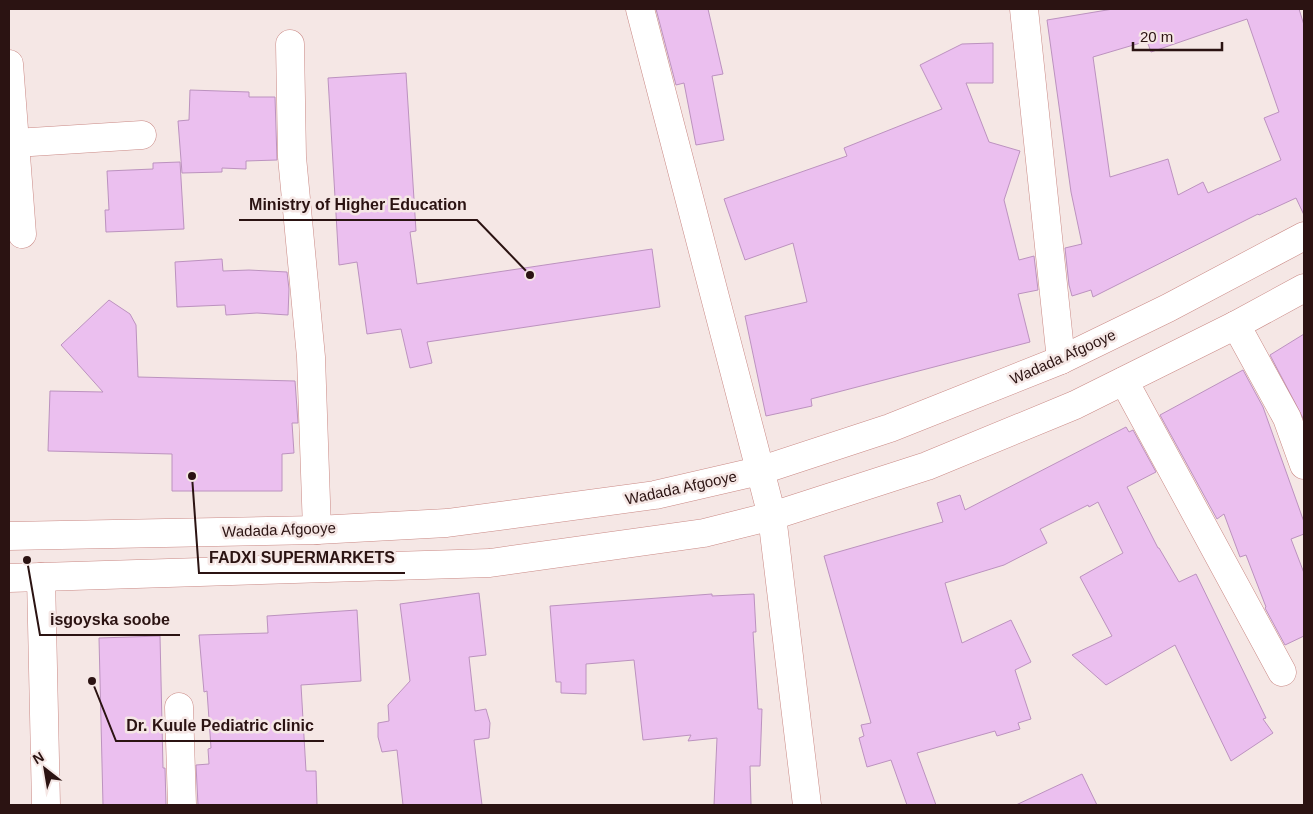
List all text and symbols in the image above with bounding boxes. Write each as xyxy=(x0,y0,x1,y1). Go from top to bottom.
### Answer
scale bar xyxy=(1133,20,1222,52)
text: 20 m xyxy=(1140,28,1173,45)
callout: Ministry of Higher Education xyxy=(239,189,477,220)
text: Ministry of Higher Education xyxy=(249,196,467,213)
street label: Wadada Afgooye xyxy=(1007,326,1118,387)
street label: Wadada Afgooye xyxy=(624,467,738,508)
street label: Wadada Afgooye xyxy=(222,519,336,540)
callout: FADXI SUPERMARKETS xyxy=(199,542,405,573)
text: FADXI SUPERMARKETS xyxy=(209,549,395,566)
callout: isgoyska soobe xyxy=(40,604,180,635)
text: isgoyska soobe xyxy=(50,611,170,628)
callout: Dr. Kuule Pediatric clinic xyxy=(116,710,324,741)
text: Dr. Kuule Pediatric clinic xyxy=(126,717,314,734)
north arrow xyxy=(20,744,70,794)
text: N xyxy=(30,748,47,767)

